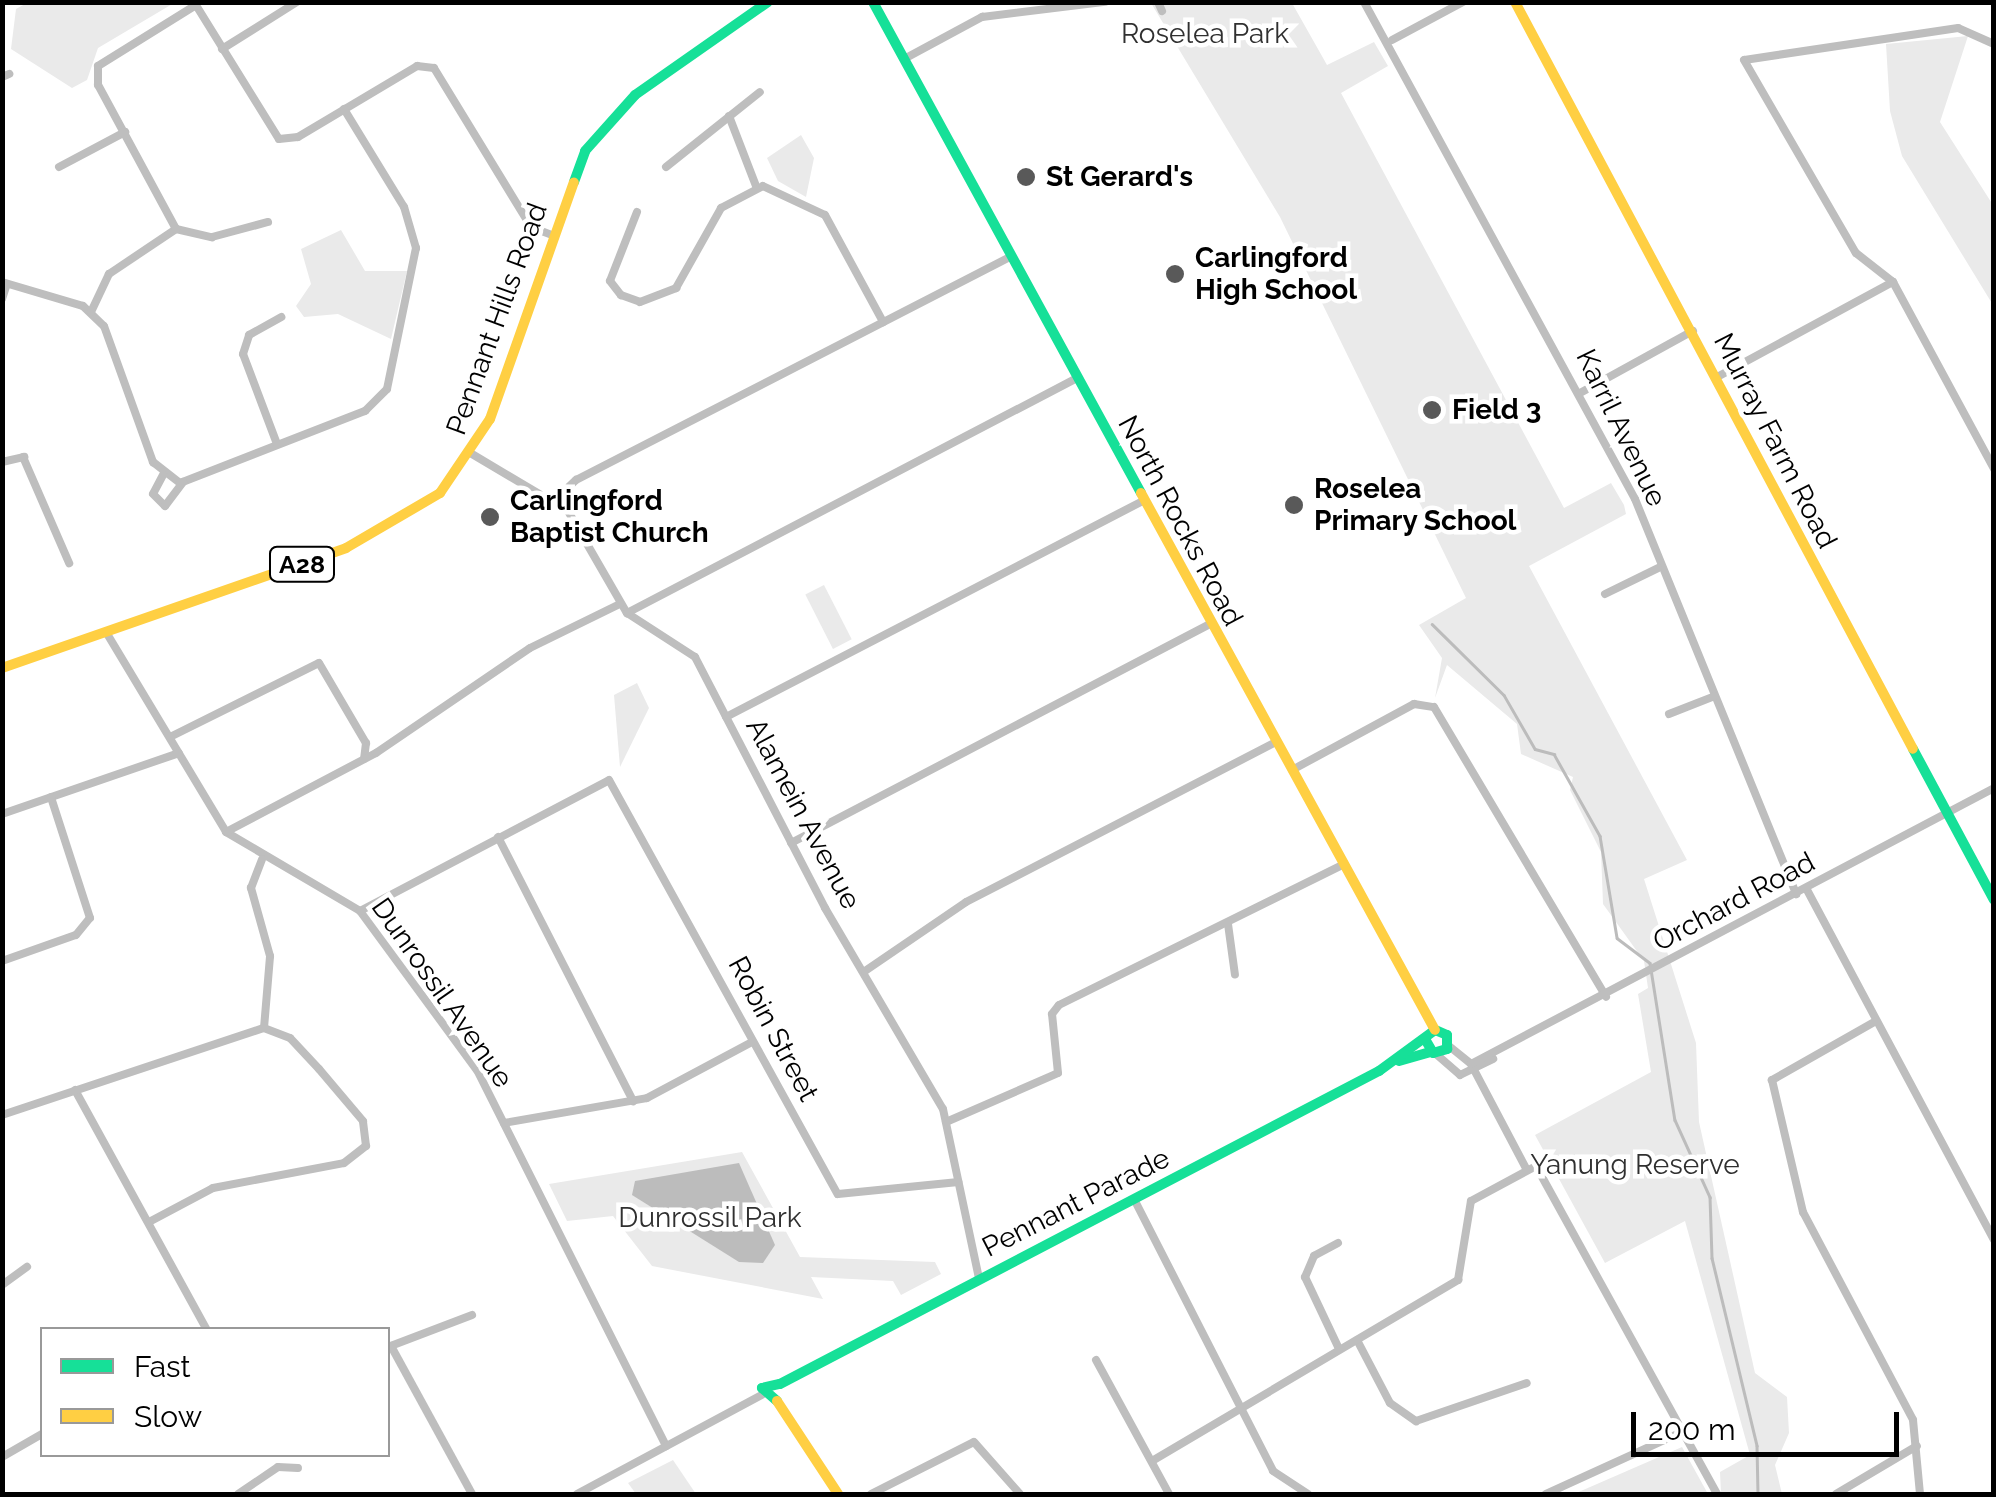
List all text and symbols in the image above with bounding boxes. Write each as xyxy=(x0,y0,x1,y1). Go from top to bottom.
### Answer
park label: Roselea Park xyxy=(1121,17,1289,51)
place label: St Gerard's xyxy=(1046,160,1193,194)
marker: St Gerard's xyxy=(1015,166,1037,188)
street label: Pennant Hills Road xyxy=(439,199,555,439)
place label: Carlingford High School xyxy=(1195,241,1357,307)
marker: Carlingford High School xyxy=(1164,263,1186,285)
street label: Murray Farm Road xyxy=(1706,327,1844,555)
street label: Karril Avenue xyxy=(1568,343,1674,513)
place label: Field 3 xyxy=(1452,393,1541,427)
marker: Field 3 xyxy=(1421,399,1443,421)
street label: North Rocks Road xyxy=(1110,410,1250,632)
place label: Roselea Primary School xyxy=(1314,472,1517,538)
place label: Carlingford Baptist Church xyxy=(510,484,709,550)
marker: Roselea Primary School xyxy=(1283,494,1305,516)
marker: Carlingford Baptist Church xyxy=(479,506,501,528)
road number: A28 xyxy=(267,544,337,584)
street label: Alamein Avenue xyxy=(738,713,868,915)
street label: Orchard Road xyxy=(1647,845,1821,959)
street label: Dunrossil Avenue xyxy=(364,891,520,1095)
street label: Robin Street xyxy=(721,951,825,1107)
street label: Pennant Parade xyxy=(977,1141,1175,1265)
park label: Yanung Reserve xyxy=(1530,1148,1740,1182)
park label: Dunrossil Park xyxy=(618,1201,802,1235)
legend xyxy=(40,1327,390,1457)
text: Fast xyxy=(134,1349,191,1384)
scale bar xyxy=(1636,1392,1904,1454)
text: Slow xyxy=(134,1399,202,1434)
text: 200 m xyxy=(1648,1412,1736,1447)

